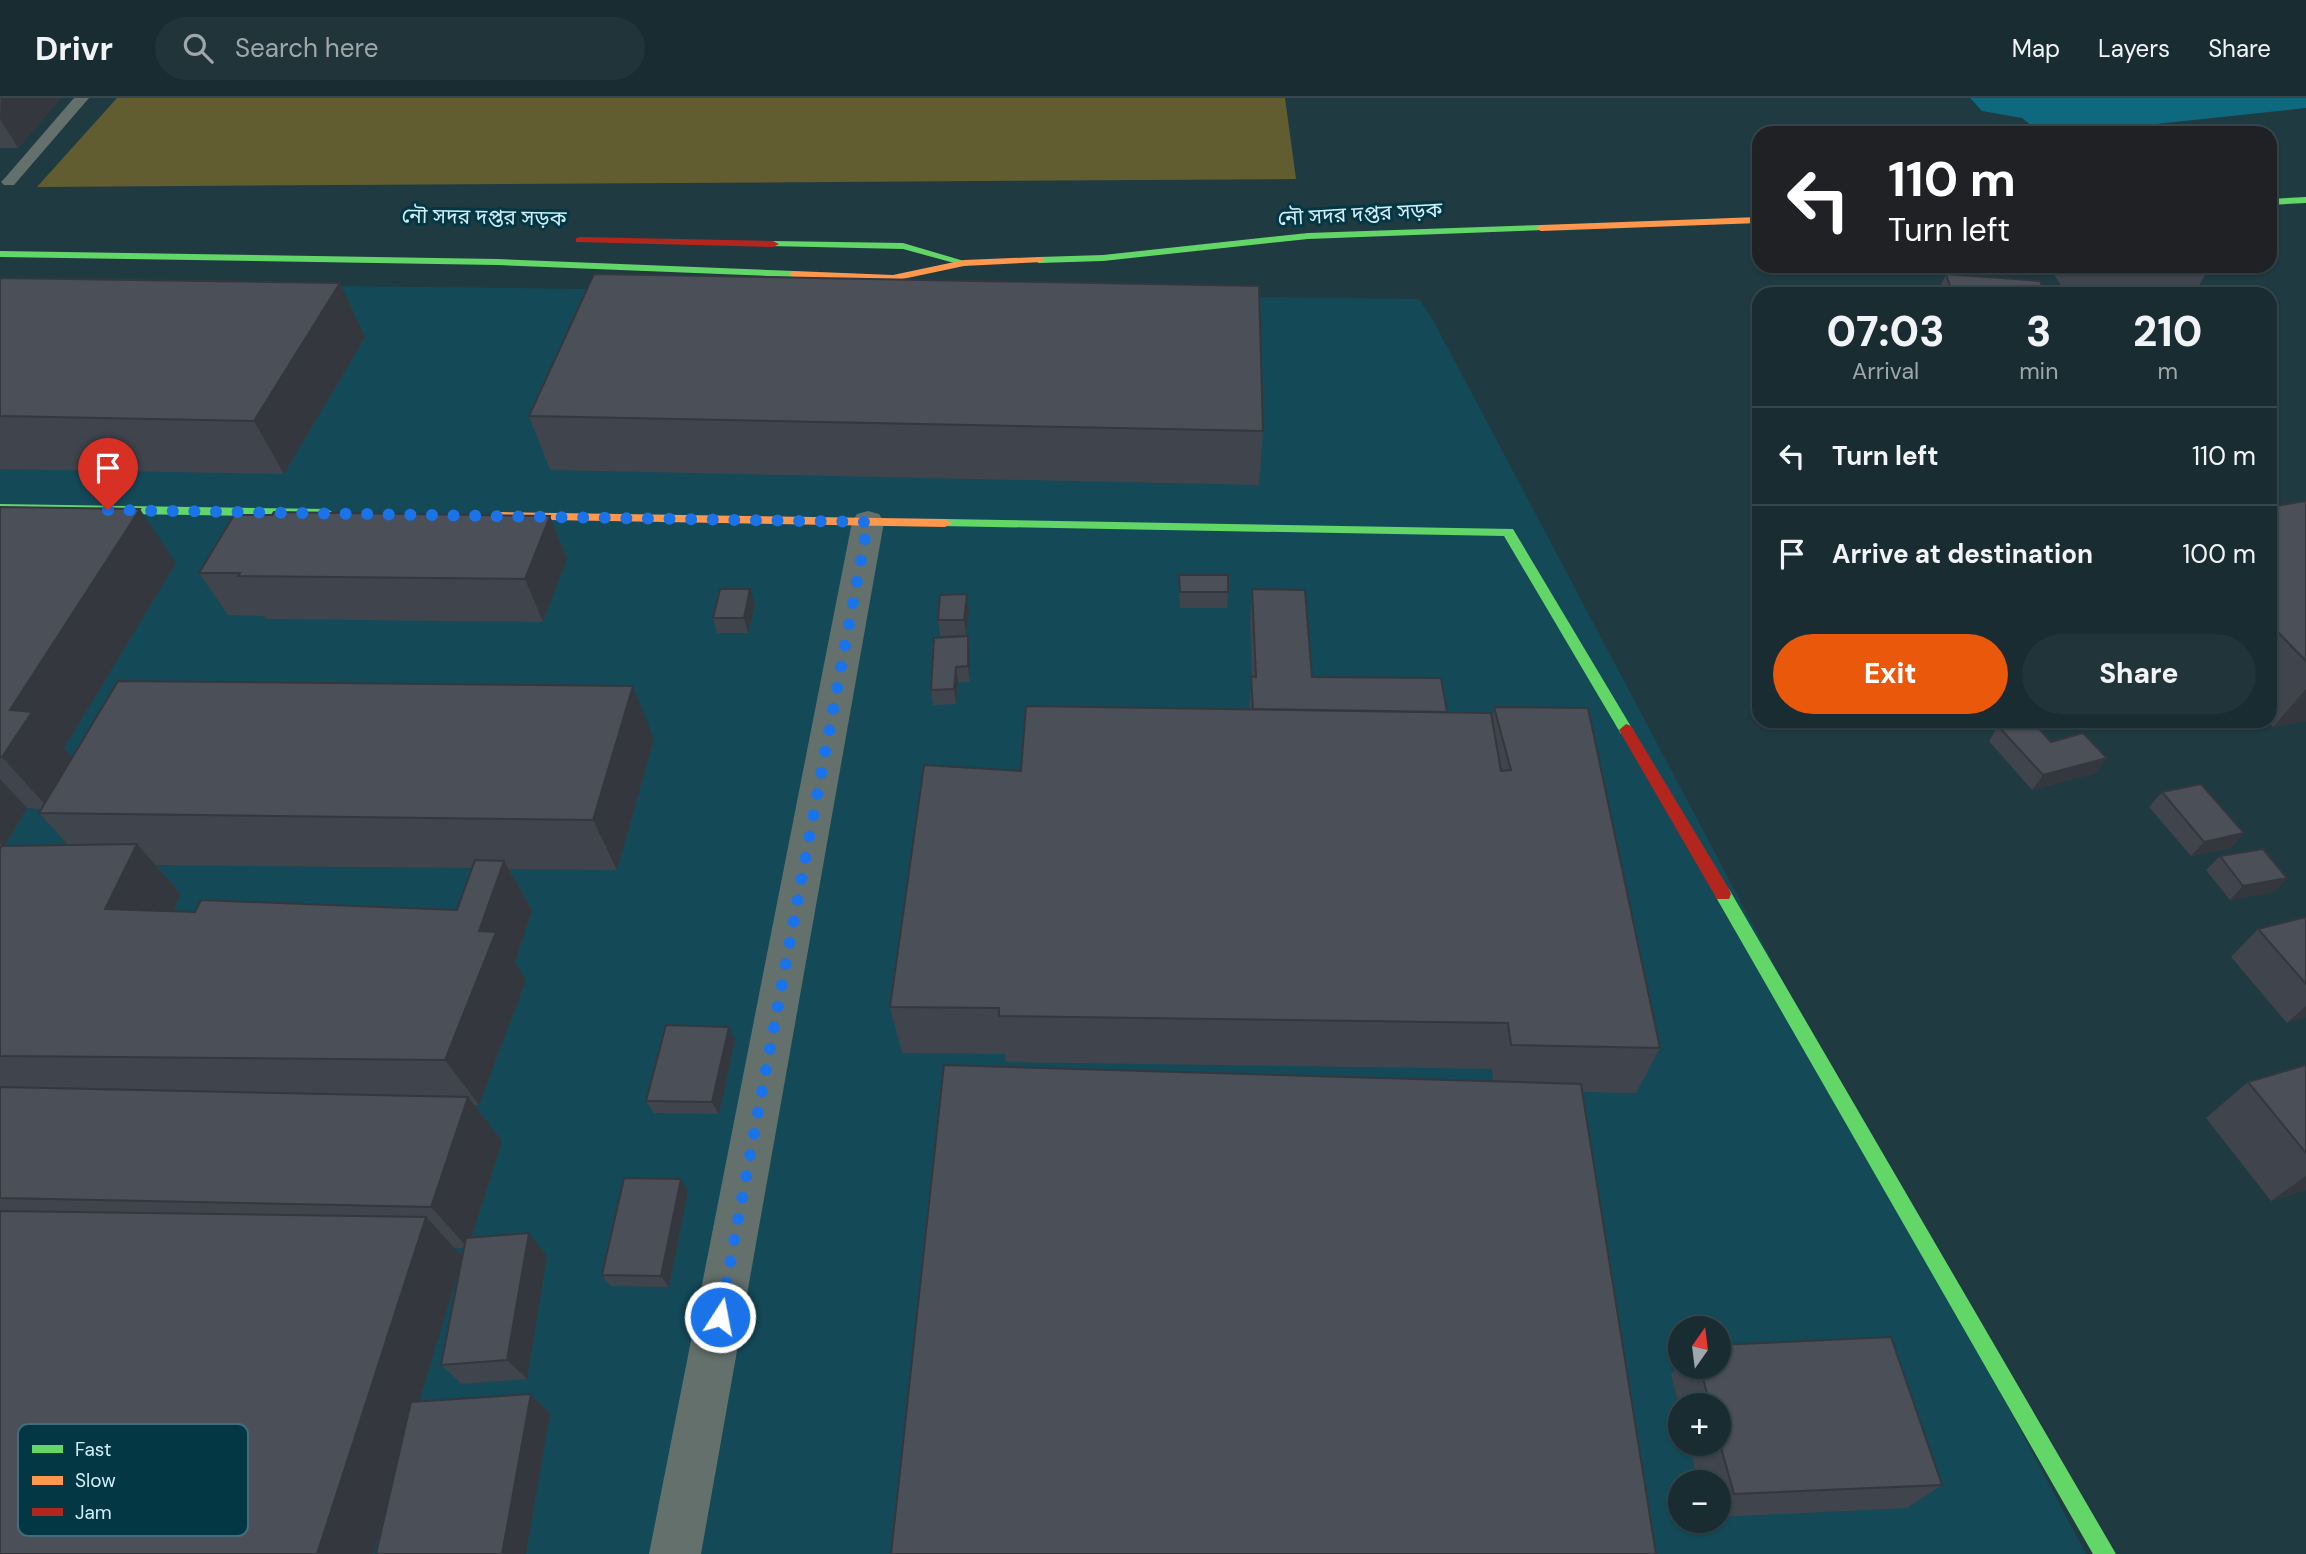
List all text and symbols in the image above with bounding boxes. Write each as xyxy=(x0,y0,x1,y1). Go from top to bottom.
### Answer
search box xyxy=(155,17,645,80)
text: Drivr xyxy=(35,27,113,70)
icon: search xyxy=(179,29,217,67)
text: Search here xyxy=(235,31,378,65)
text: Map xyxy=(2012,33,2060,64)
text: Layers xyxy=(2098,33,2170,64)
text: Share xyxy=(2208,33,2271,64)
text: 110 m xyxy=(1888,147,2016,211)
icon: left xyxy=(1773,154,1864,245)
street label: নৌ সদর দপ্তর সড়ক xyxy=(1277,196,1444,232)
street label: নৌ সদর দপ্তর সড়ক xyxy=(401,202,568,232)
text: Turn left xyxy=(1888,209,2010,251)
text: 07:03 xyxy=(1827,304,1945,359)
text: 3 xyxy=(2026,304,2051,359)
text: 210 xyxy=(2133,304,2202,359)
text: Arrival xyxy=(1852,356,1919,386)
text: min xyxy=(2019,356,2058,386)
text: m xyxy=(2157,356,2178,386)
icon: left xyxy=(1773,437,1811,475)
pin xyxy=(78,438,138,510)
text: Turn left xyxy=(1832,439,1939,473)
text: 110 m xyxy=(2192,439,2256,473)
icon: arrive xyxy=(89,449,127,487)
icon: arrive xyxy=(1773,535,1811,573)
text: Arrive at destination xyxy=(1832,537,2093,571)
text: 100 m xyxy=(2182,537,2256,571)
button: Exit xyxy=(1773,634,2008,714)
button: Share xyxy=(2022,634,2256,714)
position arrow xyxy=(683,1280,757,1354)
north arrow xyxy=(1668,1316,1731,1379)
map controls xyxy=(1668,1316,1731,1533)
button: + xyxy=(1668,1393,1731,1456)
legend xyxy=(18,1424,248,1536)
text: Fast xyxy=(75,1437,111,1462)
text: Slow xyxy=(75,1468,116,1493)
button: − xyxy=(1668,1470,1731,1533)
text: Jam xyxy=(75,1500,112,1525)

